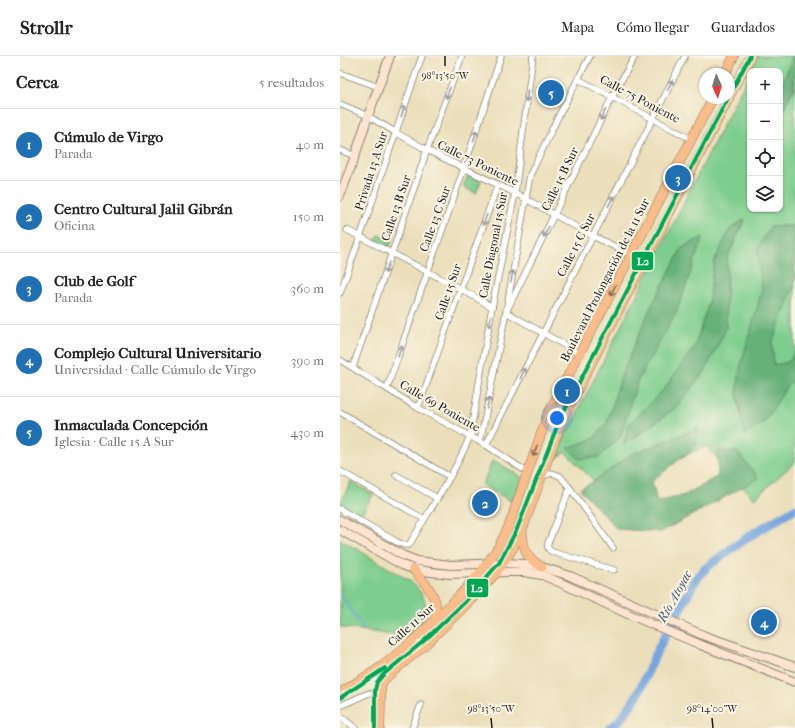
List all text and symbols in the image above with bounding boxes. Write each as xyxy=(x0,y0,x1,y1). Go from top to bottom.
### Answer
text: Strollr xyxy=(20,17,73,39)
text: Mapa xyxy=(561,19,594,36)
text: Cómo llegar xyxy=(616,19,689,36)
text: Guardados xyxy=(711,19,775,36)
north arrow xyxy=(699,68,735,104)
map controls xyxy=(747,68,783,212)
button: + xyxy=(747,68,783,104)
text: 98°13'50"W xyxy=(421,70,470,82)
text: Cerca xyxy=(16,72,58,92)
street label: Calle 75 Poniente xyxy=(598,72,682,126)
text: 5 resultados xyxy=(259,75,324,90)
pin: 5 xyxy=(538,78,564,108)
one-way arrow xyxy=(667,80,674,92)
one-way arrow xyxy=(444,86,452,98)
one-way arrow xyxy=(524,89,531,102)
button: − xyxy=(747,104,783,140)
one-way arrow xyxy=(399,105,407,117)
one-way arrow xyxy=(599,109,606,121)
text: Cúmulo de Virgo xyxy=(54,128,163,146)
street label: Privada 13 A Sur xyxy=(352,129,391,212)
one-way arrow xyxy=(472,130,479,143)
text: 1 xyxy=(27,137,31,152)
text: 40 m xyxy=(296,137,324,152)
street label: Calle 73 Poniente xyxy=(435,137,521,189)
button: locate xyxy=(747,140,783,176)
street label: Calle 15 B Sur xyxy=(539,144,582,213)
text: Parada xyxy=(54,146,92,161)
pin: 3 xyxy=(665,163,691,193)
street label: Calle 13 B Sur xyxy=(378,172,414,243)
button: layers xyxy=(747,176,783,212)
street label: Calle 13 C Sur xyxy=(417,183,454,254)
street label: Calle Diagonal 15 Sur xyxy=(476,190,510,299)
street label: Boulevard Prolongación de la 11 Sur xyxy=(558,195,653,364)
one-way arrow xyxy=(607,195,615,207)
text: Centro Cultural Jalil Gibrán xyxy=(54,200,233,218)
text: 2 xyxy=(26,209,32,224)
text: 150 m xyxy=(293,209,324,224)
street label: Calle 15 C Sur xyxy=(554,210,598,279)
one-way arrow xyxy=(480,214,488,226)
text: Oficina xyxy=(54,218,95,233)
one-way arrow xyxy=(542,226,549,238)
line badge: L2 xyxy=(631,251,654,271)
text: L2 xyxy=(637,255,649,268)
street label: Calle 15 Sur xyxy=(432,261,464,322)
one-way arrow xyxy=(383,262,391,274)
one-way arrow xyxy=(508,270,516,283)
text: Club de Golf xyxy=(54,272,134,290)
text: 3 xyxy=(26,281,32,296)
text: 360 m xyxy=(291,281,324,296)
one-way arrow xyxy=(609,284,616,296)
text: Parada xyxy=(54,290,92,305)
one-way arrow xyxy=(485,314,493,327)
text: Complejo Cultural Universitario xyxy=(54,344,261,362)
one-way arrow xyxy=(396,346,404,358)
text: 4 xyxy=(25,353,33,368)
text: 390 m xyxy=(291,353,324,368)
text: Universidad · Calle Cúmulo de Virgo xyxy=(54,362,256,377)
one-way arrow xyxy=(520,367,527,379)
pin: 1 xyxy=(554,376,580,406)
street label: Calle 69 Poniente xyxy=(397,377,483,435)
one-way arrow xyxy=(484,397,492,410)
your location xyxy=(547,408,567,428)
text: Inmaculada Concepción xyxy=(54,416,208,434)
text: 5 xyxy=(26,425,32,440)
text: 430 m xyxy=(290,425,324,440)
text: Iglesia · Calle 15 A Sur xyxy=(54,434,174,449)
one-way arrow xyxy=(531,445,538,458)
pin: 2 xyxy=(472,488,498,518)
water label: Río Atoyac xyxy=(654,567,695,626)
line badge: L2 xyxy=(466,578,489,598)
text: L2 xyxy=(471,582,483,595)
street label: Calle 11 Sur xyxy=(385,600,438,650)
pin: 4 xyxy=(751,607,777,637)
text: 98°13'50"W xyxy=(467,703,516,715)
text: 98°14'00"W xyxy=(687,703,738,715)

